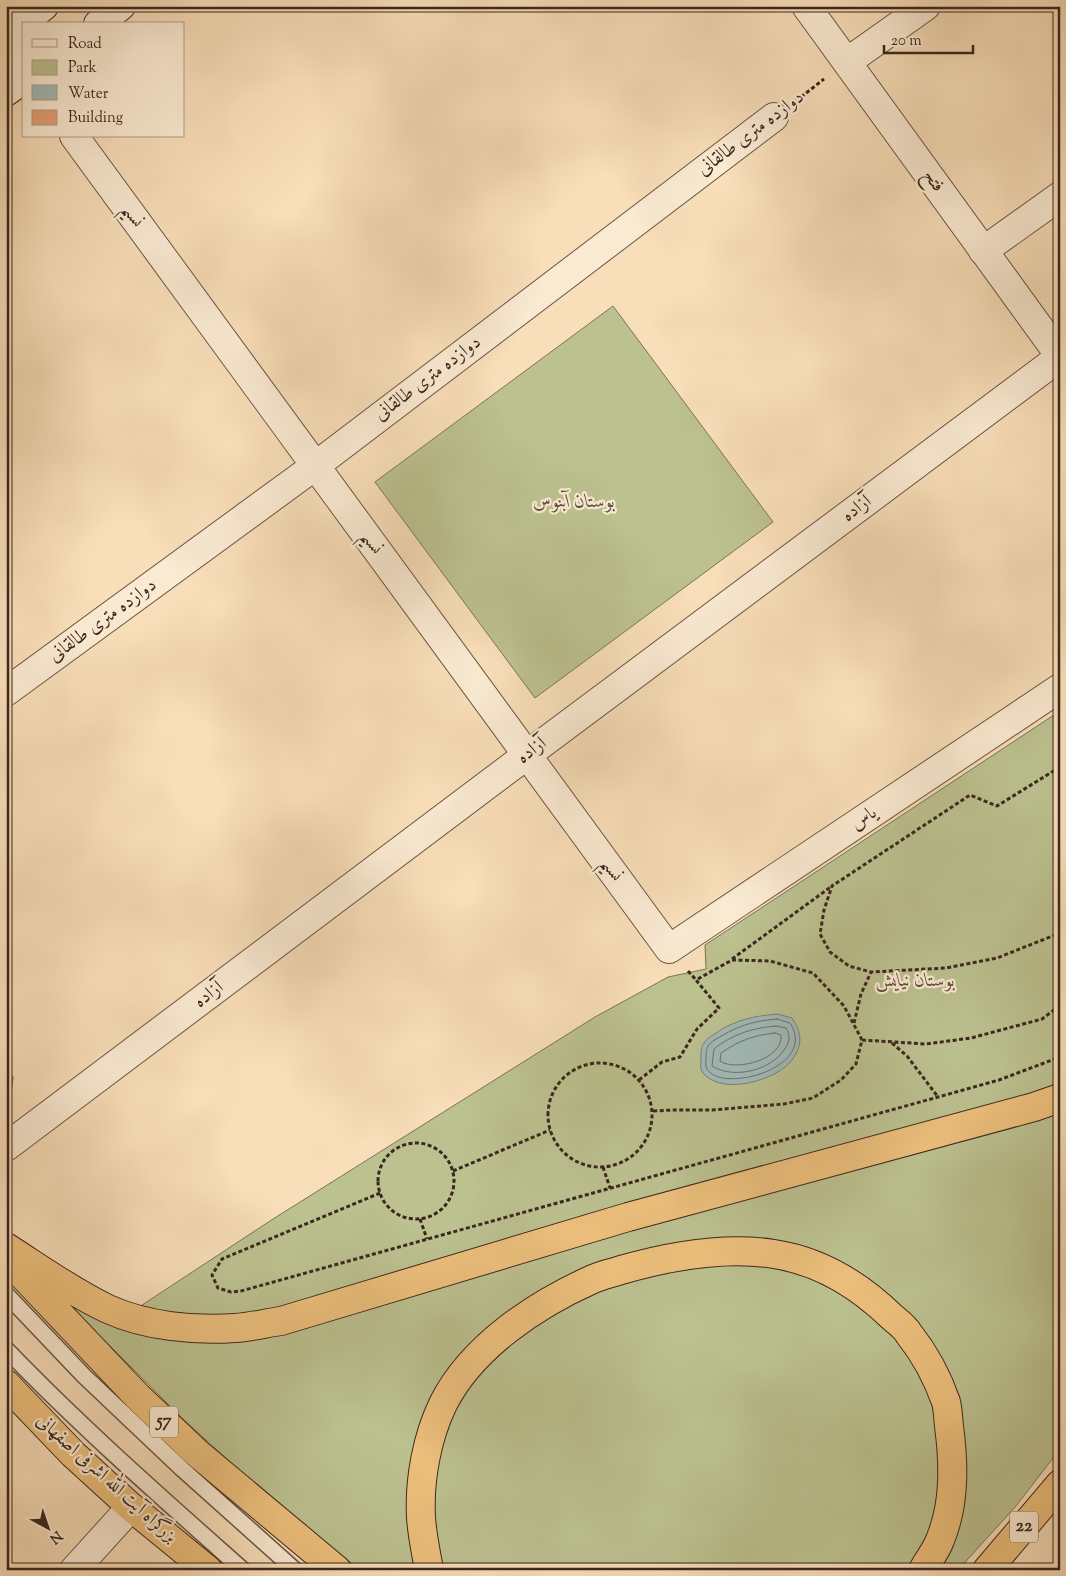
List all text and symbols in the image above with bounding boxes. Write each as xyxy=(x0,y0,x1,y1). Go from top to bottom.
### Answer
legend xyxy=(22,22,185,138)
scale bar xyxy=(884,22,972,54)
text: 20 m xyxy=(891,31,922,52)
text: Road xyxy=(68,34,102,55)
text: Park xyxy=(68,58,97,79)
text: Water xyxy=(68,84,109,105)
street label: دوازده متری طالقانی xyxy=(692,85,810,183)
text: Building xyxy=(68,108,123,129)
street label: فتح xyxy=(914,164,951,199)
street label: نسیم xyxy=(111,198,150,236)
street label: دوازده متری طالقانی xyxy=(369,330,487,428)
street label: آزاده xyxy=(836,488,879,529)
park label: بوستان آبنوس xyxy=(533,489,616,516)
street label: نسیم xyxy=(350,525,389,563)
street label: دوازده متری طالقانی xyxy=(43,573,163,669)
street label: آزاده xyxy=(511,730,554,771)
street label: یاس xyxy=(845,800,884,838)
street label: نسیم xyxy=(590,852,629,890)
park label: بوستان نیایش xyxy=(875,968,955,995)
street label: آزاده xyxy=(188,974,231,1015)
street label: بزرگراه آیت الله اشرفی اصفهانی xyxy=(29,1406,185,1550)
road number: 57 xyxy=(150,1406,178,1438)
north arrow xyxy=(22,1504,72,1554)
road number: 22 xyxy=(1010,1511,1038,1542)
text: N xyxy=(44,1525,66,1548)

